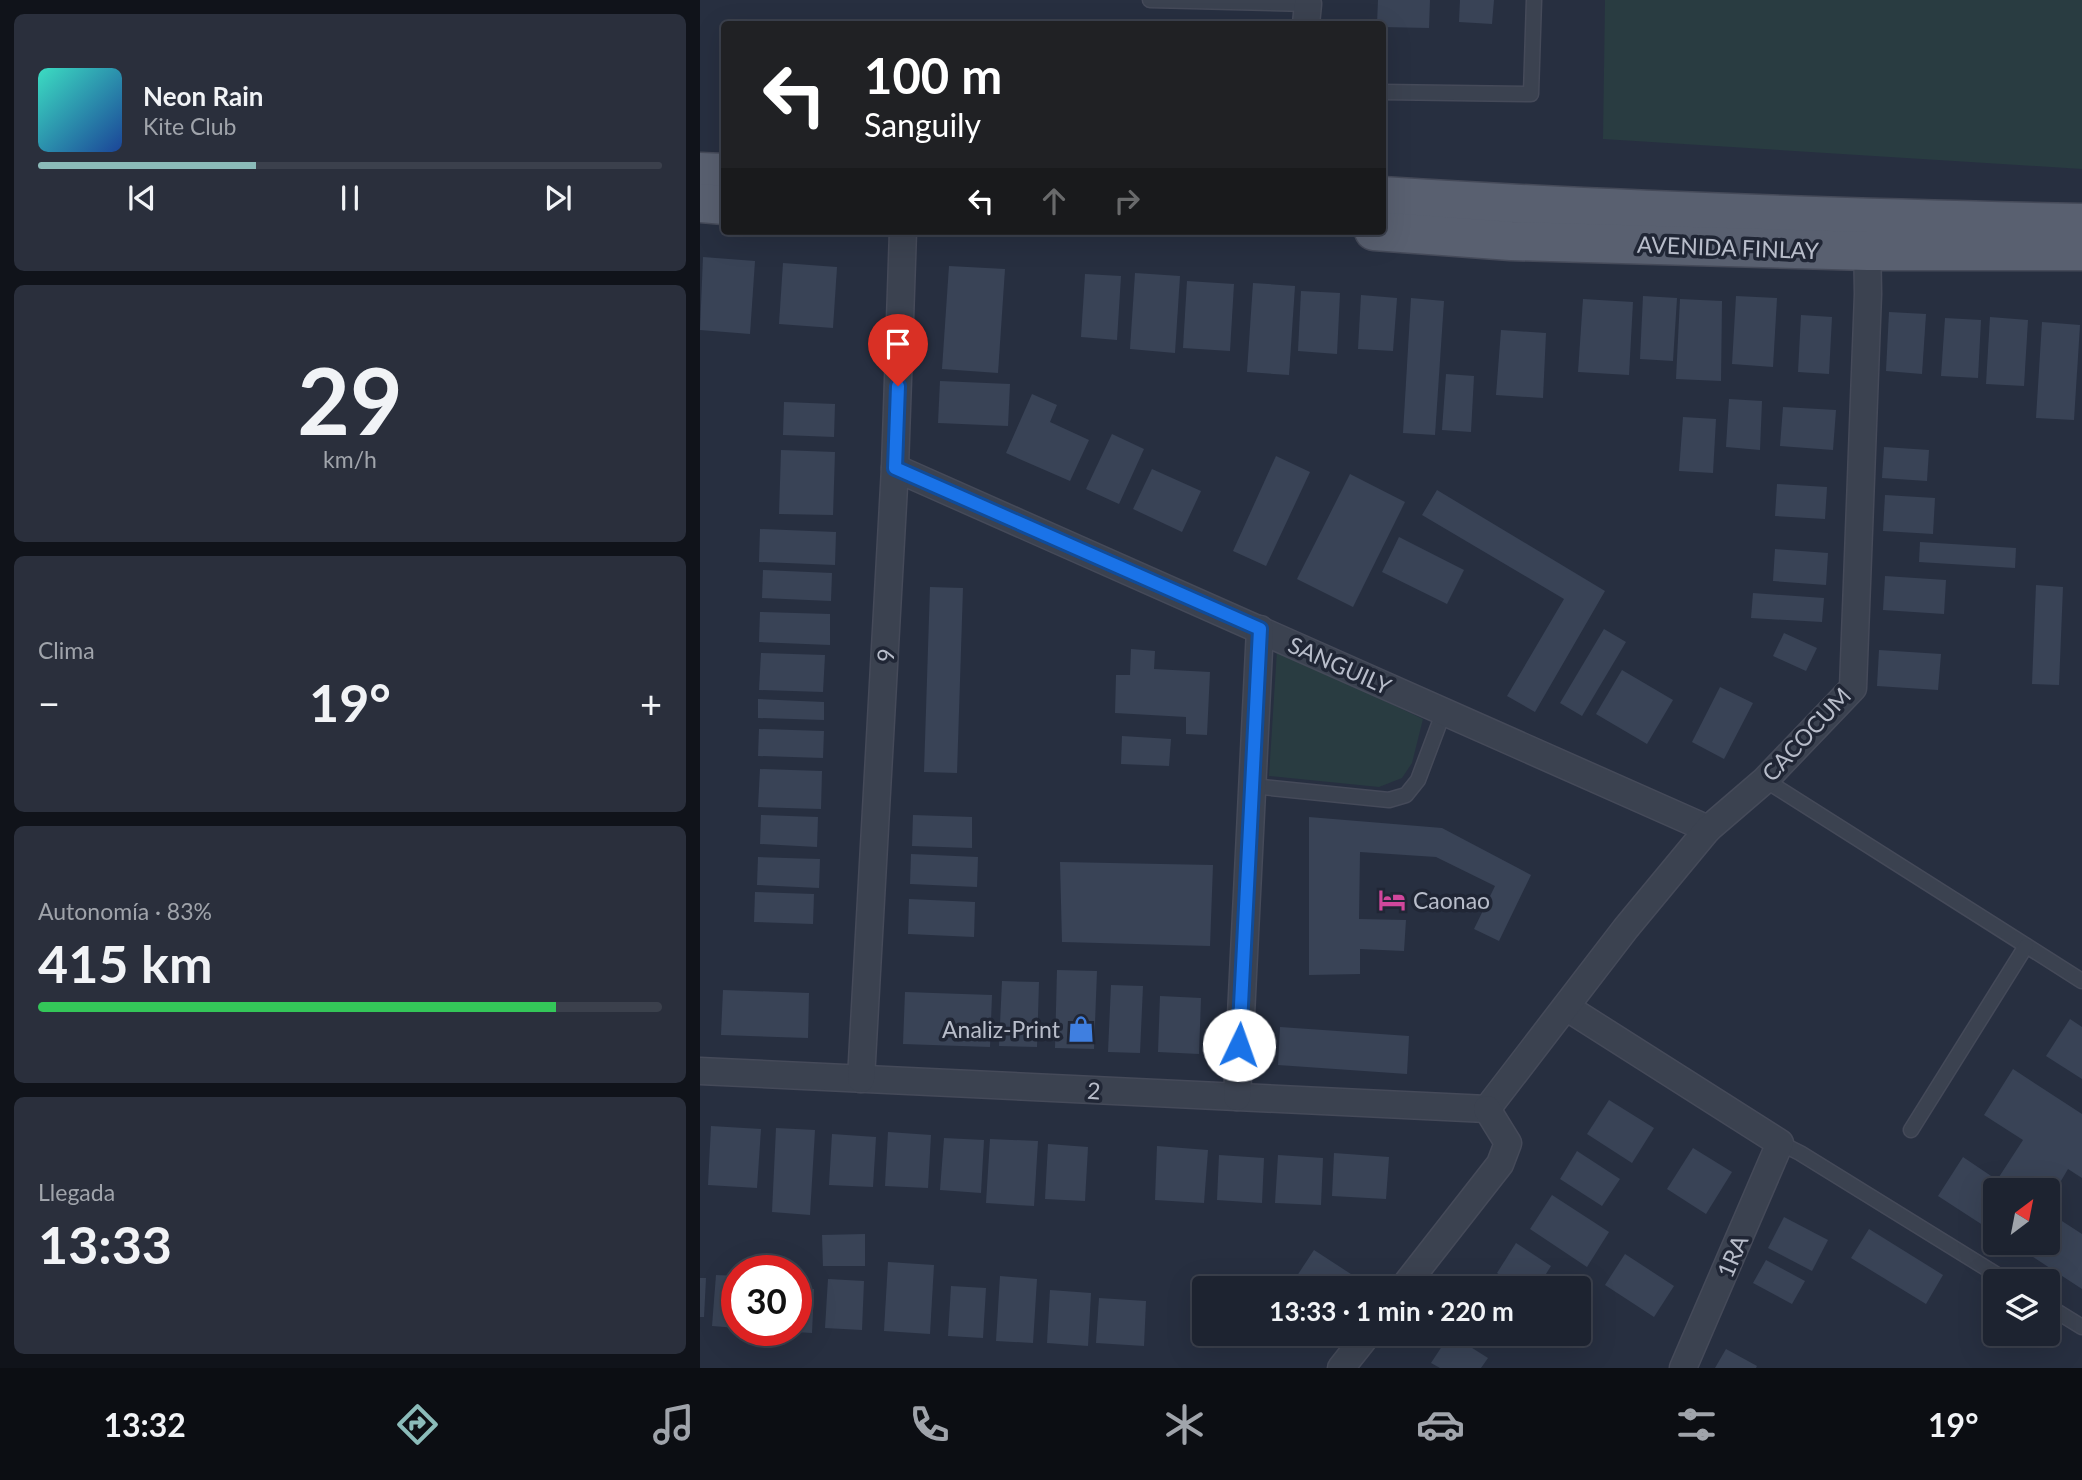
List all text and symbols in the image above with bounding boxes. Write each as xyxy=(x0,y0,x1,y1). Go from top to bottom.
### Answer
text: 100 m xyxy=(864,46,1002,104)
icon: left xyxy=(749,49,840,140)
text: Neon Rain xyxy=(143,80,263,112)
text: Sanguily xyxy=(864,105,981,144)
text: Kite Club xyxy=(143,112,236,140)
icon: previous xyxy=(123,179,161,217)
icon: pause xyxy=(331,179,369,217)
icon: next xyxy=(539,179,577,217)
icon: left xyxy=(962,182,1000,220)
icon: ahead xyxy=(1035,182,1073,220)
icon: right xyxy=(1108,182,1146,220)
street label: AVENIDA FINLAY xyxy=(1637,230,1820,264)
pin xyxy=(868,314,928,386)
icon: arrive xyxy=(879,325,917,363)
text: 29 xyxy=(297,345,403,454)
text: km/h xyxy=(323,445,377,473)
street label: SANGUILY xyxy=(1284,630,1396,700)
text: Clima xyxy=(38,636,95,664)
street label: 9 xyxy=(871,648,899,662)
text: 19° xyxy=(309,671,391,733)
text: − xyxy=(38,680,60,726)
text: + xyxy=(640,680,662,726)
street label: CACOCUM xyxy=(1756,681,1856,787)
hotel icon: Caonao xyxy=(1377,885,1407,915)
place label: Caonao xyxy=(1413,886,1490,914)
text: Autonomía · 83% xyxy=(38,897,212,925)
text: 415 km xyxy=(38,932,212,994)
position arrow xyxy=(1202,1008,1276,1082)
shop icon: Analiz-Print xyxy=(1066,1014,1096,1044)
place label: Analiz-Print xyxy=(942,1015,1061,1043)
street label: 2 xyxy=(1087,1076,1101,1104)
text: Llegada xyxy=(38,1178,115,1206)
north arrow xyxy=(1983,1178,2060,1255)
map controls xyxy=(1983,1178,2060,1346)
text: 13:33 xyxy=(38,1213,172,1275)
street label: 1RA xyxy=(1711,1230,1754,1281)
speed limit sign: 30 xyxy=(721,1255,812,1346)
button: layers xyxy=(1983,1269,2060,1346)
text: 13:33 · 1 min · 220 m xyxy=(1269,1295,1514,1327)
icon: directions xyxy=(393,1400,442,1449)
icon: music xyxy=(649,1400,698,1449)
icon: phone xyxy=(905,1400,954,1449)
icon: climate xyxy=(1160,1400,1209,1449)
icon: car xyxy=(1416,1400,1465,1449)
icon: filters xyxy=(1672,1400,1721,1449)
text: 13:32 xyxy=(103,1405,186,1444)
text: 19° xyxy=(1928,1405,1978,1444)

